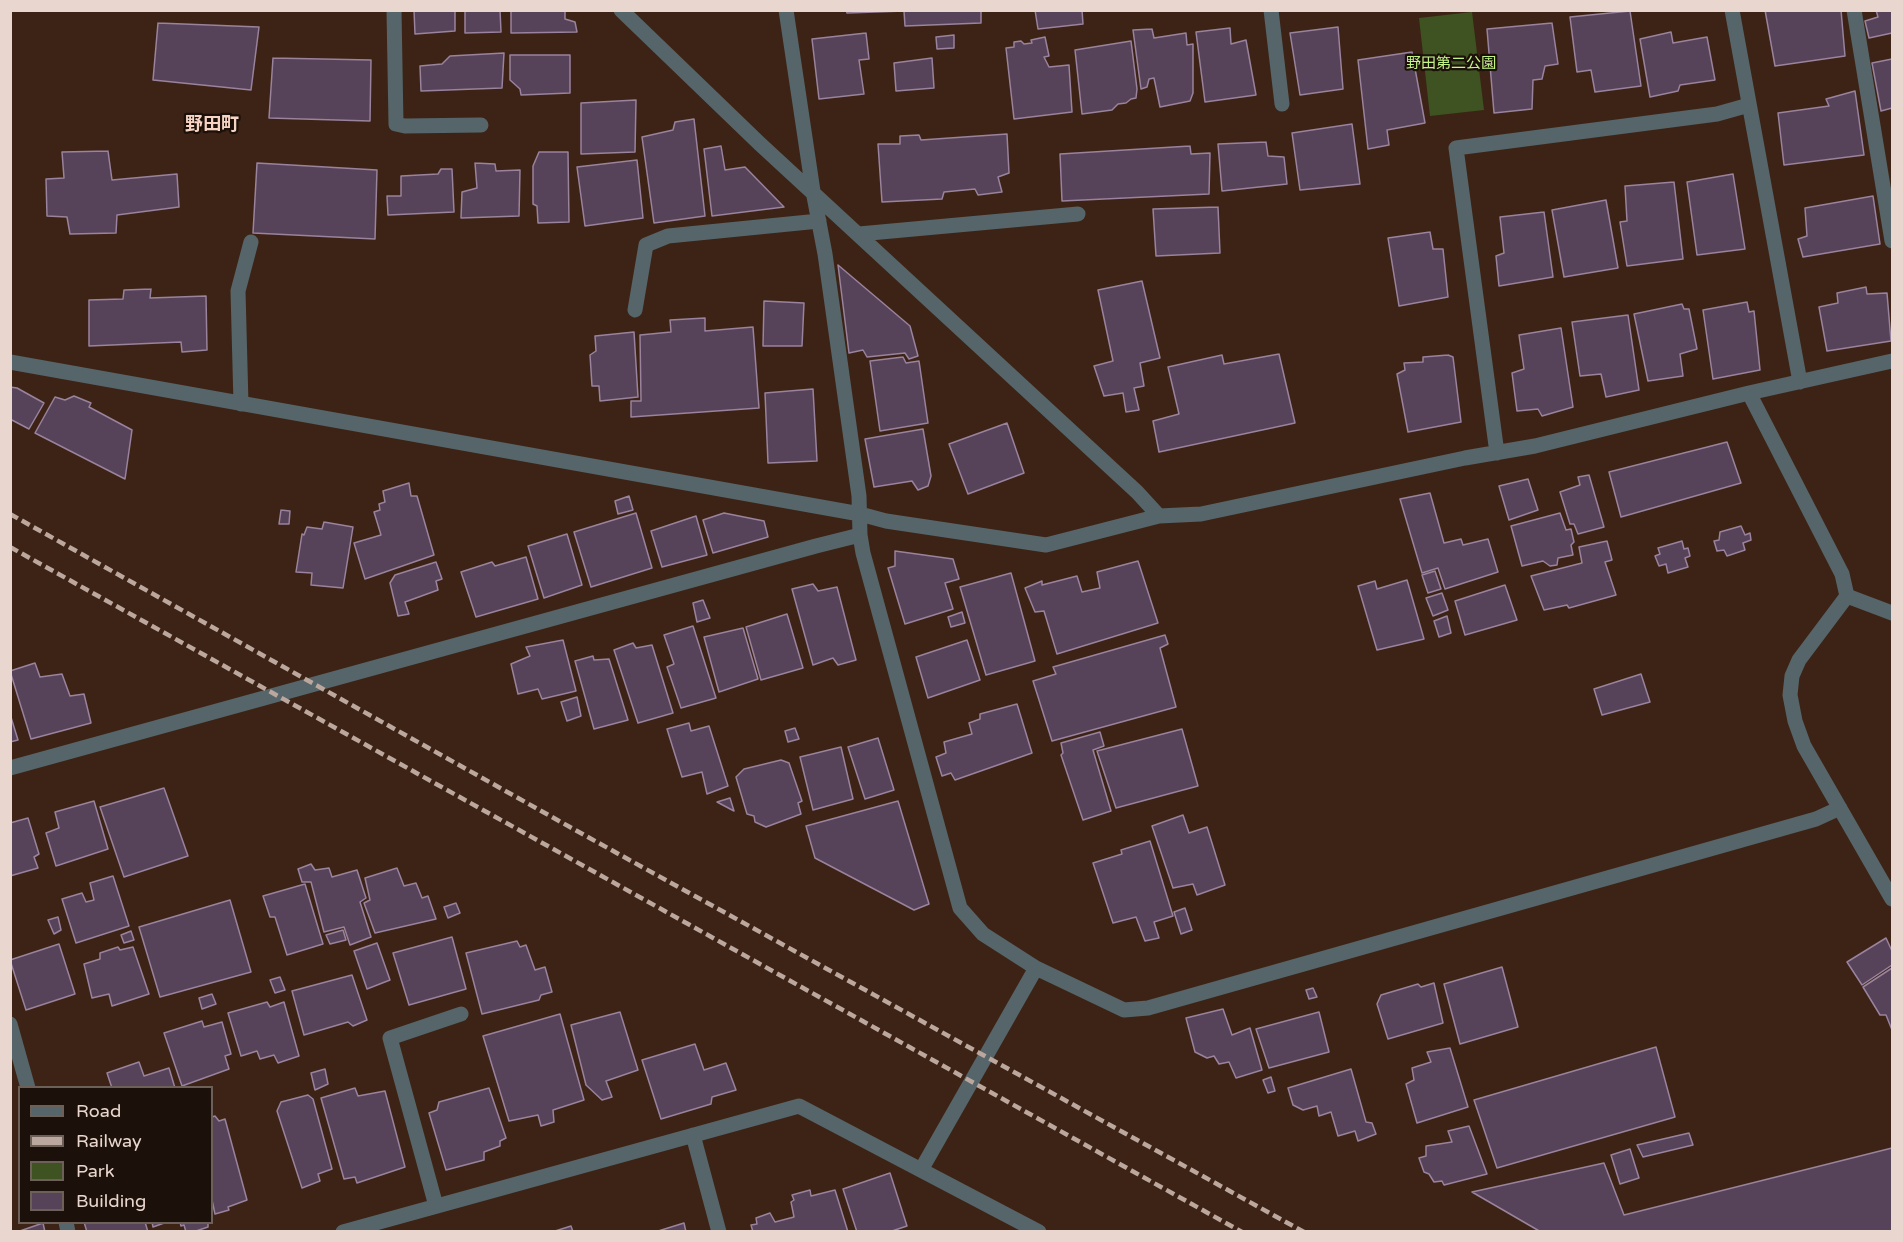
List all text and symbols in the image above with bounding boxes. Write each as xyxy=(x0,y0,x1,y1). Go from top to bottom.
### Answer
park label: 野田第二公園 xyxy=(1406,55,1496,73)
district label: 野田町 xyxy=(185,114,239,136)
legend xyxy=(18,1086,213,1224)
text: Road xyxy=(76,1100,121,1122)
text: Railway xyxy=(76,1130,142,1152)
text: Park xyxy=(76,1160,114,1182)
text: Building xyxy=(76,1190,146,1212)

